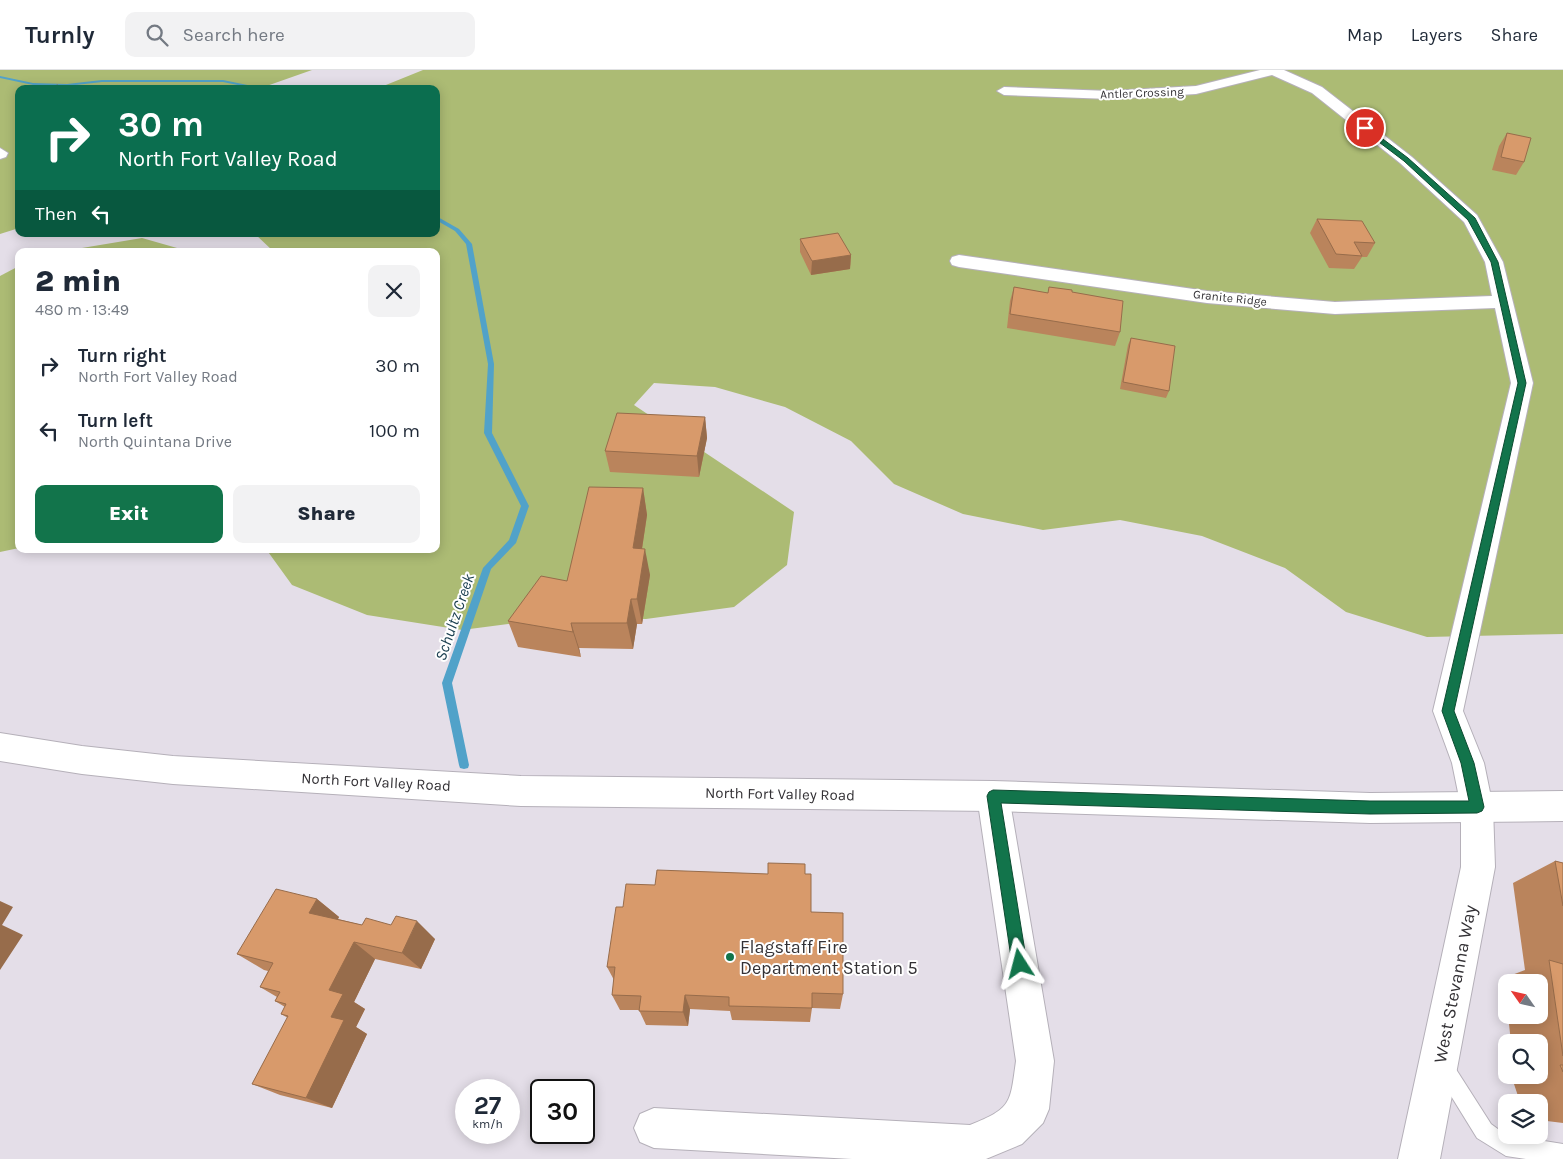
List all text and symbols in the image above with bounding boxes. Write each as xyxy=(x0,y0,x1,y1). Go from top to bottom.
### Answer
search box xyxy=(125,12,475,57)
text: Turnly xyxy=(25,21,95,49)
icon: search xyxy=(143,21,171,49)
text: Search here xyxy=(183,24,285,46)
text: Map xyxy=(1347,24,1383,46)
text: Layers xyxy=(1411,24,1463,46)
text: Share xyxy=(1491,24,1538,46)
street label: Antler Crossing xyxy=(1100,85,1184,101)
text: 30 m xyxy=(118,104,204,145)
icon: right xyxy=(35,105,100,170)
pin xyxy=(1344,107,1386,149)
icon: arrive xyxy=(1351,114,1379,142)
text: North Fort Valley Road xyxy=(118,146,338,172)
icon: left xyxy=(87,200,115,228)
text: Then xyxy=(35,203,77,225)
text: 2 min xyxy=(35,263,121,299)
button: close xyxy=(368,265,420,317)
street label: Granite Ridge xyxy=(1192,287,1268,309)
text: 480 m · 13:49 xyxy=(35,300,129,319)
text: Turn right xyxy=(78,345,167,367)
icon: right xyxy=(35,352,63,380)
text: 30 m xyxy=(375,355,420,377)
text: North Fort Valley Road xyxy=(78,367,238,386)
text: Turn left xyxy=(78,410,153,432)
icon: left xyxy=(35,417,63,445)
text: 100 m xyxy=(369,420,420,442)
text: North Quintana Drive xyxy=(78,432,232,451)
button: Exit xyxy=(35,485,223,543)
button: Share xyxy=(233,485,420,543)
water label: Schultz Creek xyxy=(431,570,478,663)
street label: North Fort Valley Road xyxy=(301,769,451,795)
street label: North Fort Valley Road xyxy=(705,784,855,804)
street label: West Stevanna Way xyxy=(1429,902,1481,1065)
place label: Flagstaff Fire Department Station 5 xyxy=(740,936,918,979)
position arrow xyxy=(993,937,1045,989)
marker: Flagstaff Fire Department Station 5 xyxy=(724,951,736,963)
north arrow xyxy=(1498,974,1548,1024)
map controls xyxy=(1498,974,1548,1144)
button: search xyxy=(1498,1034,1548,1084)
speed limit sign: 30 xyxy=(530,1079,595,1144)
text: 27 xyxy=(474,1091,501,1120)
button: layers xyxy=(1498,1094,1548,1144)
text: km/h xyxy=(472,1117,503,1131)

